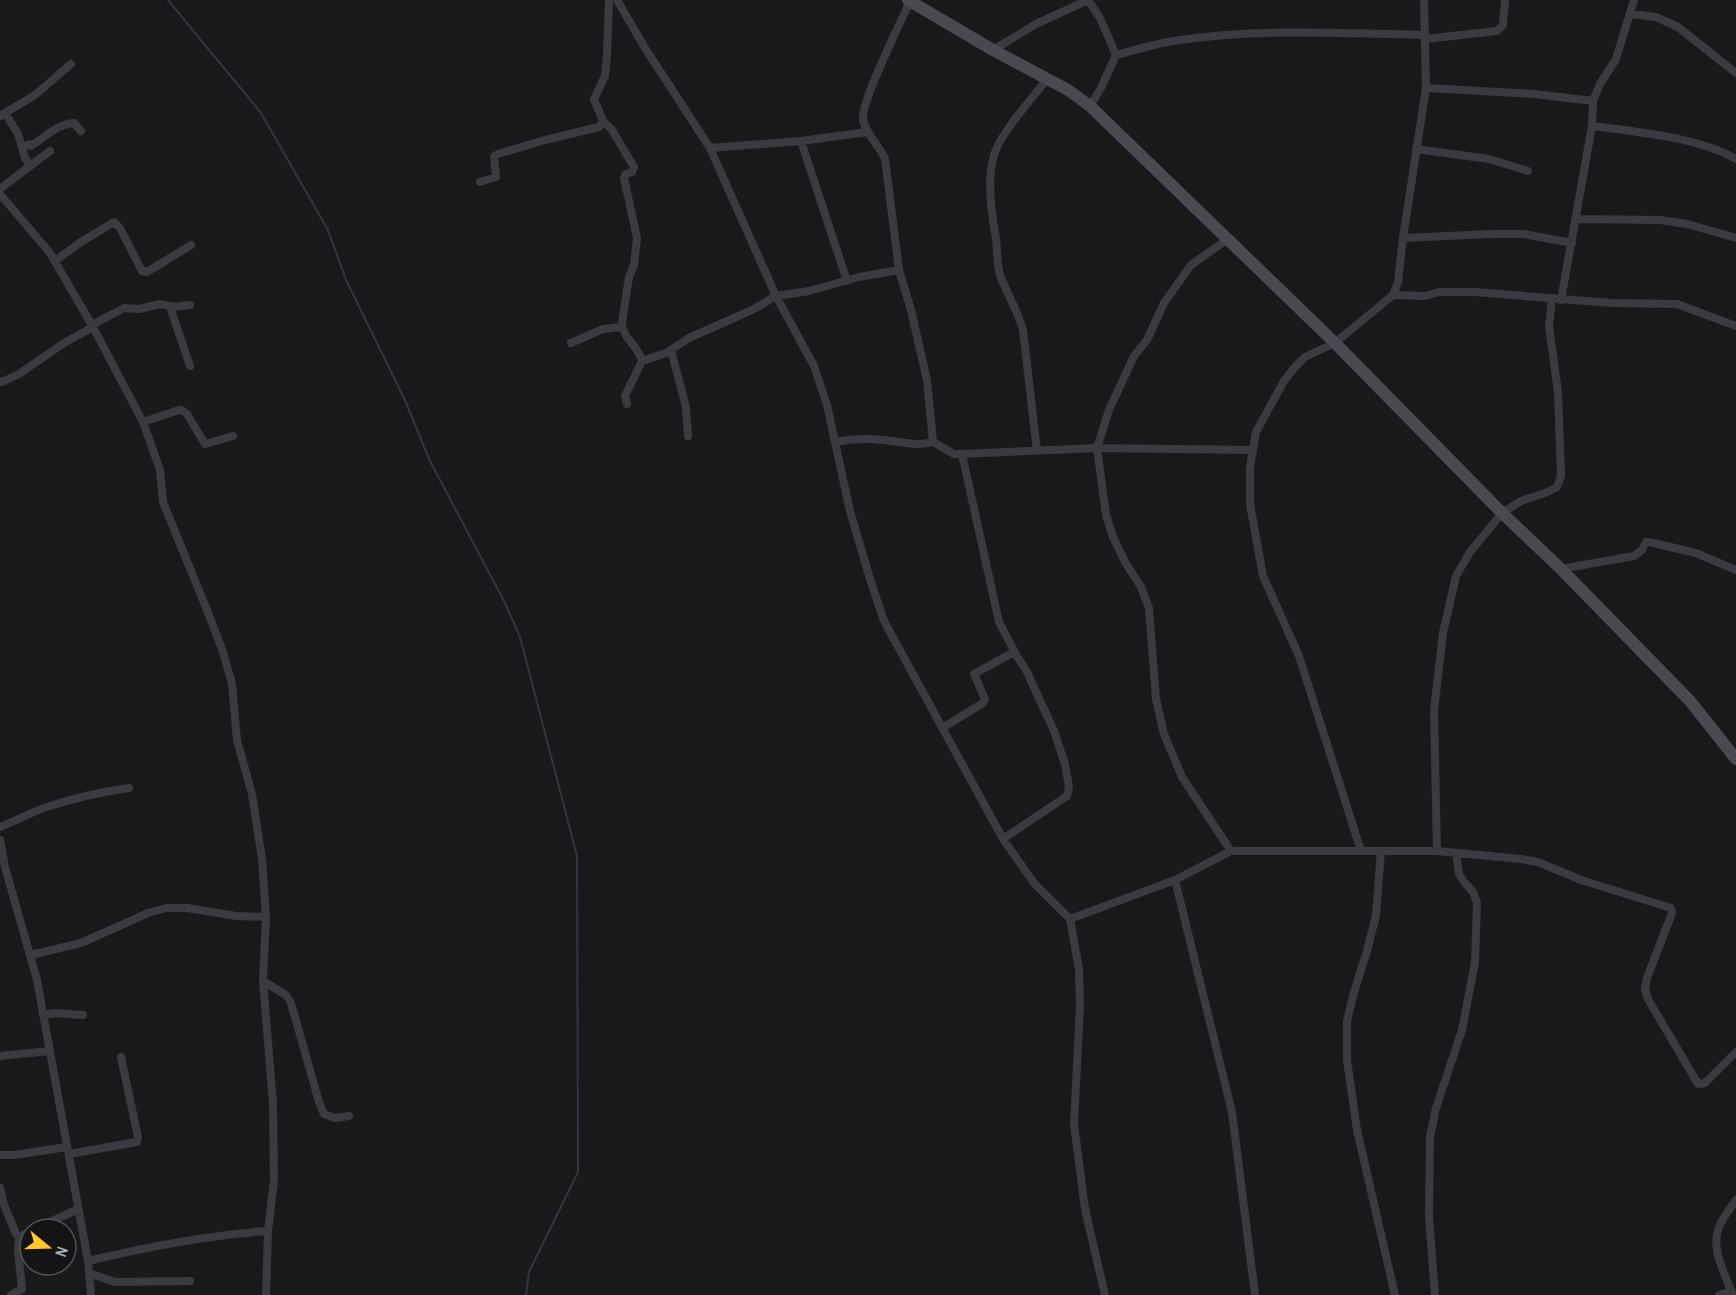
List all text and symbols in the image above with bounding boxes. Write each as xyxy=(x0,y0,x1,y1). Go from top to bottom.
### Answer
north arrow xyxy=(18,1217,78,1277)
text: N xyxy=(50,1244,74,1260)

